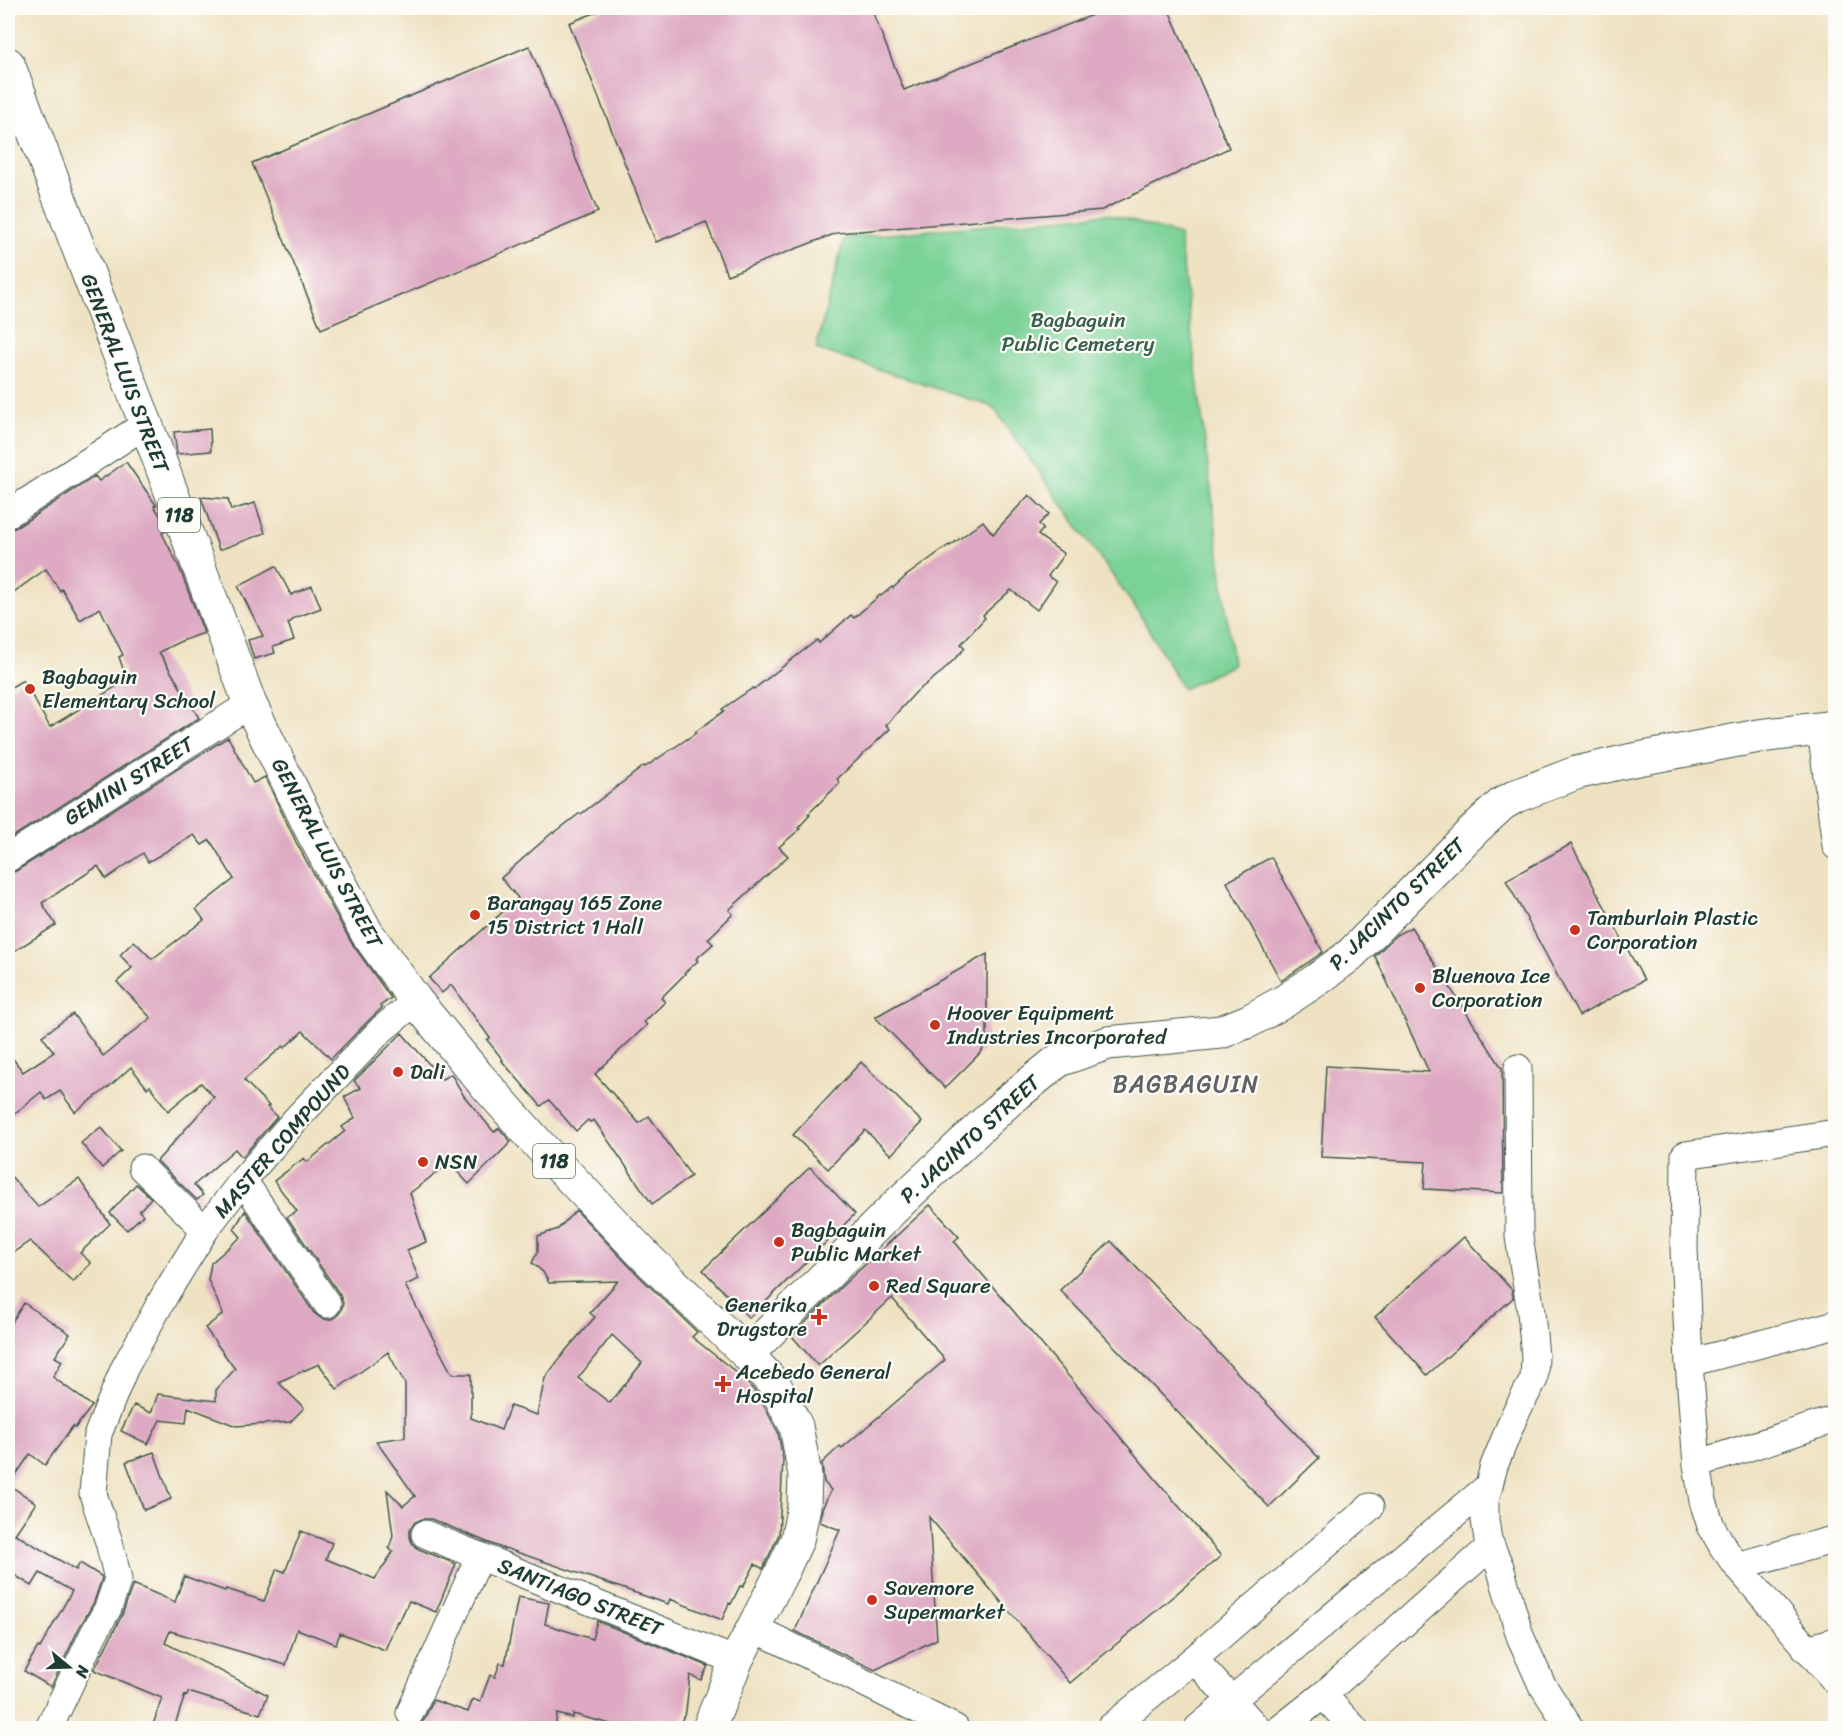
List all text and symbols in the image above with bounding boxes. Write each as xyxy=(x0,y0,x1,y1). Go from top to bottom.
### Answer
street label: GENERAL LUIS STREET xyxy=(69,268,181,480)
park label: Bagbaguin Public Cemetery xyxy=(1002,301,1155,363)
road number: 118 xyxy=(158,498,200,532)
place label: Bagbaguin Elementary School xyxy=(42,658,216,720)
marker: Bagbaguin Elementary School xyxy=(23,682,37,696)
street label: GEMINI STREET xyxy=(56,725,203,836)
street label: GENERAL LUIS STREET xyxy=(261,751,394,956)
street label: P. JACINTO STREET xyxy=(1319,827,1476,980)
place label: Barangay 165 Zone 15 District 1 Hall xyxy=(487,884,662,946)
place label: Tamburlain Plastic Corporation xyxy=(1587,899,1759,961)
marker: Barangay 165 Zone 15 District 1 Hall xyxy=(468,908,482,922)
marker: Tamburlain Plastic Corporation xyxy=(1568,923,1582,937)
place label: Bluenova Ice Corporation xyxy=(1432,957,1551,1019)
marker: Bluenova Ice Corporation xyxy=(1413,981,1427,995)
place label: Hoover Equipment Industries Incorporated xyxy=(946,994,1168,1056)
marker: Hoover Equipment Industries Incorporated xyxy=(928,1018,942,1032)
place label: Dali xyxy=(410,1053,446,1091)
street label: MASTER COMPOUND xyxy=(204,1054,361,1227)
district label: BAGBAGUIN xyxy=(1112,1063,1260,1105)
street label: P. JACINTO STREET xyxy=(891,1064,1050,1213)
marker: Dali xyxy=(391,1065,405,1079)
place label: NSN xyxy=(435,1143,478,1181)
road number: 118 xyxy=(533,1144,575,1178)
marker: NSN xyxy=(416,1155,430,1169)
place label: Bagbaguin Public Market xyxy=(791,1211,922,1273)
marker: Bagbaguin Public Market xyxy=(772,1235,786,1249)
place label: Red Square xyxy=(886,1267,991,1305)
marker: Red Square xyxy=(867,1279,881,1293)
place label: Generika Drugstore xyxy=(717,1286,807,1348)
marker: Generika Drugstore xyxy=(812,1310,826,1324)
place label: Acebedo General Hospital xyxy=(735,1353,892,1415)
marker: Acebedo General Hospital xyxy=(714,1375,732,1393)
street label: SANTIAGO STREET xyxy=(492,1547,670,1648)
place label: Savemore Supermarket xyxy=(884,1569,1006,1631)
marker: Savemore Supermarket xyxy=(865,1593,879,1607)
north arrow xyxy=(39,1637,99,1697)
text: N xyxy=(67,1661,99,1683)

